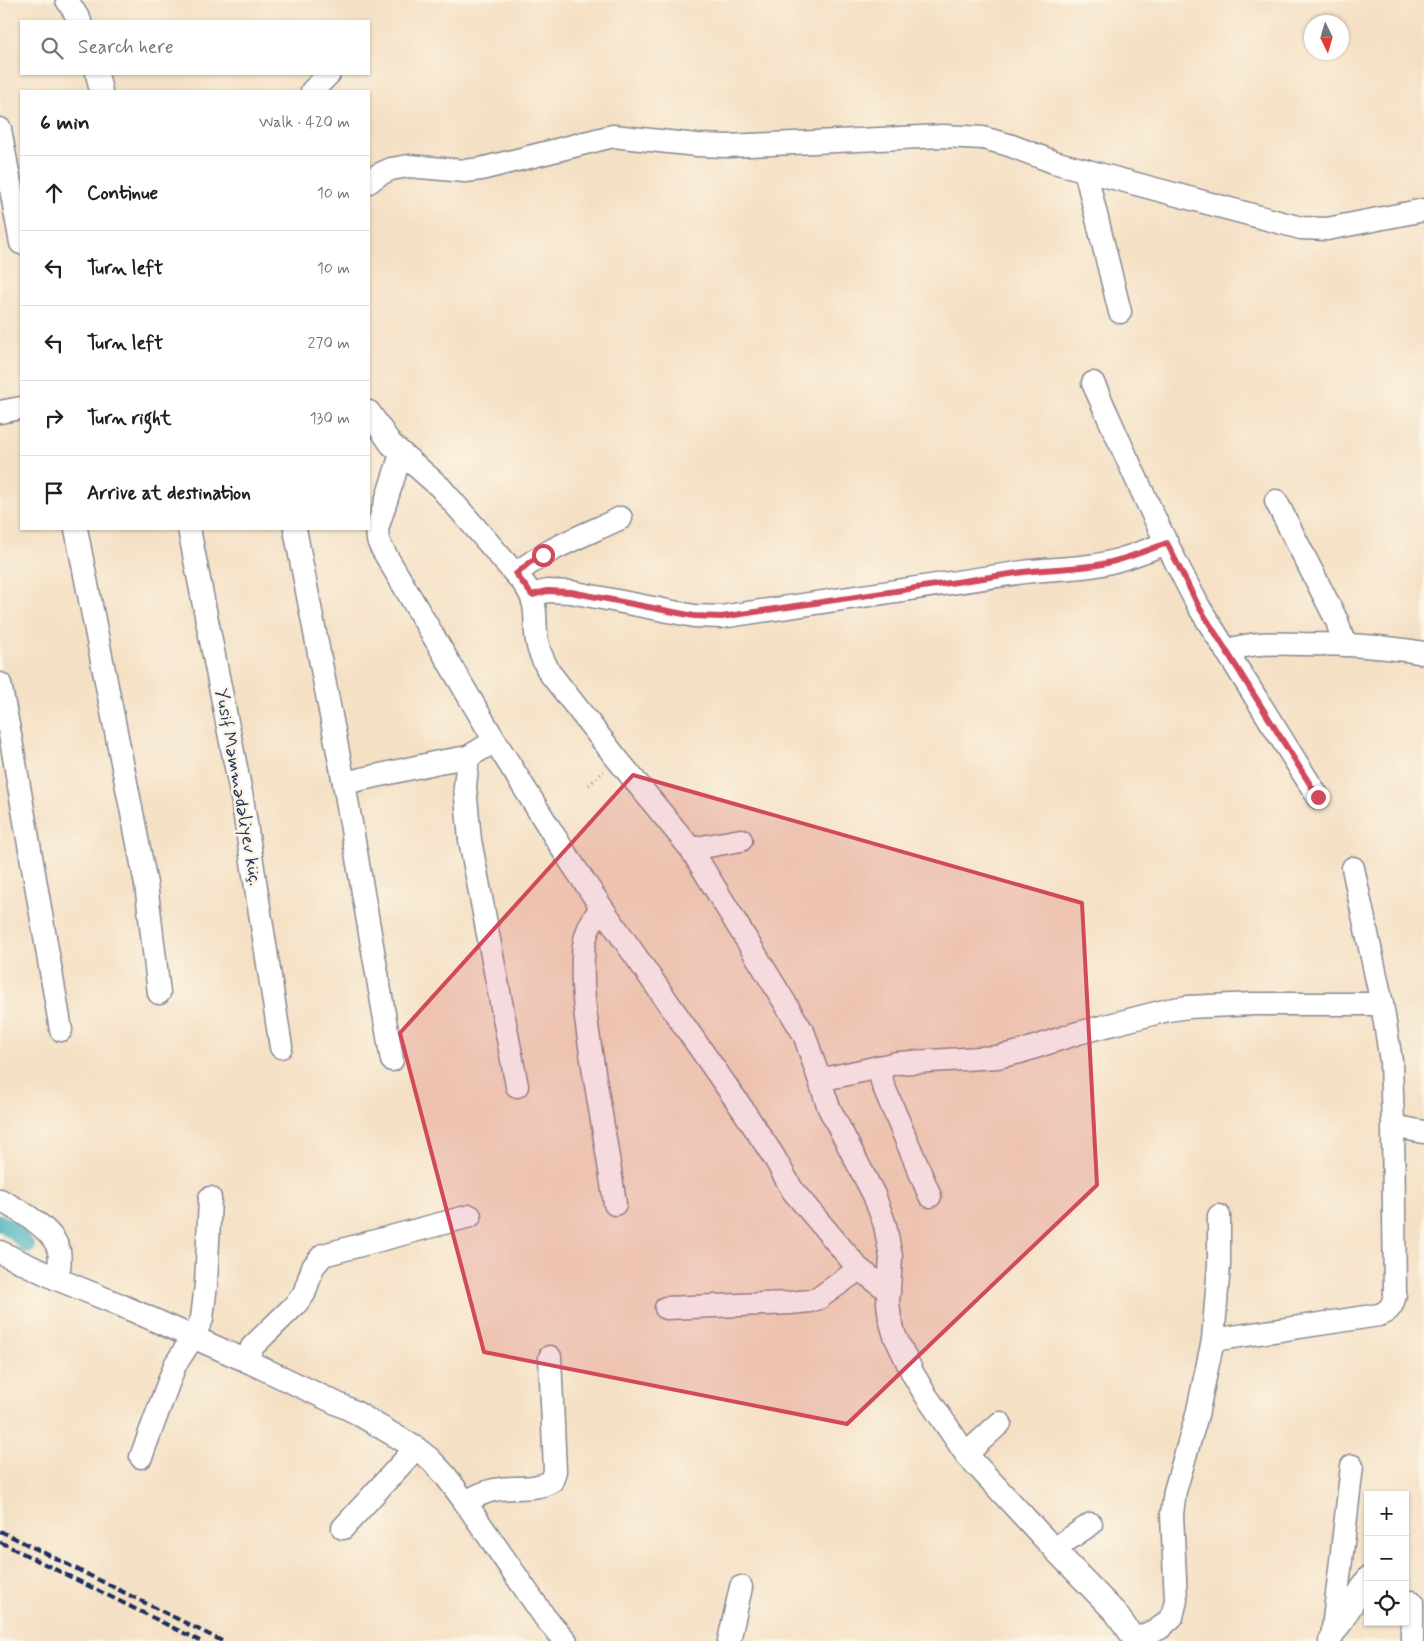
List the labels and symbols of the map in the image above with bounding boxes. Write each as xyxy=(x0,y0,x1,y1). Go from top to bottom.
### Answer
north arrow xyxy=(1304,15,1349,60)
route start xyxy=(532,544,555,567)
street label: Yusif Məmmədəliyev küç. xyxy=(209,686,267,888)
route end xyxy=(1307,786,1330,809)

